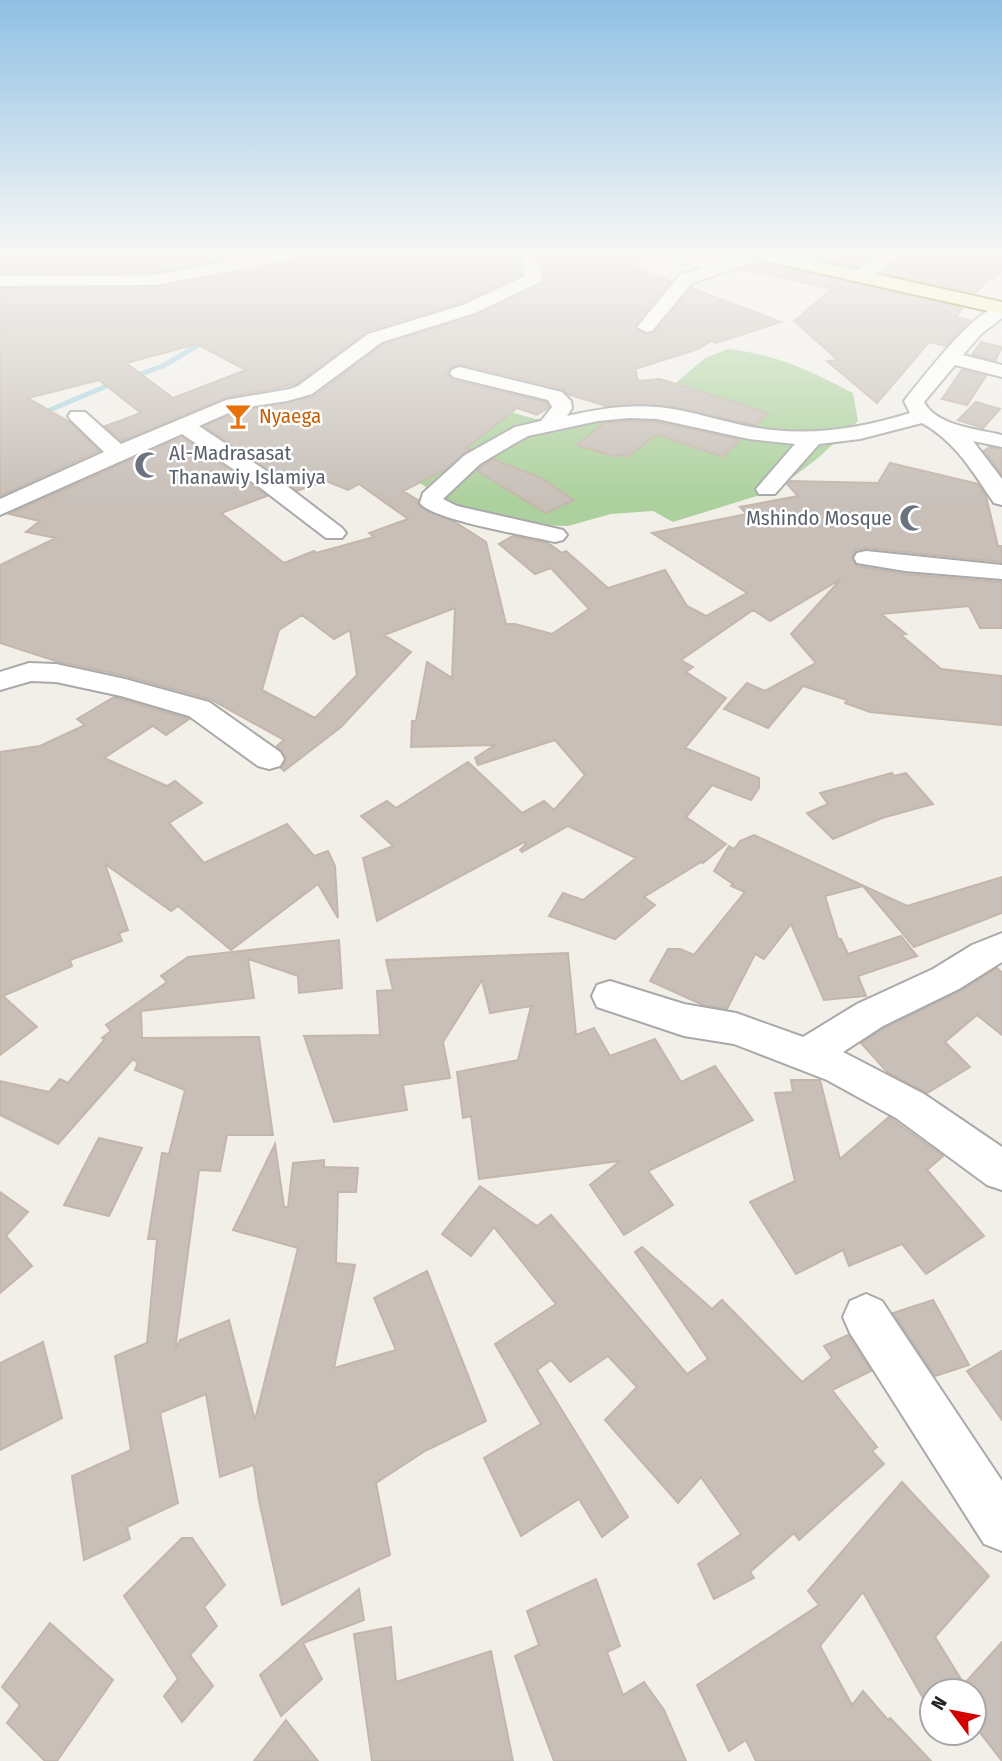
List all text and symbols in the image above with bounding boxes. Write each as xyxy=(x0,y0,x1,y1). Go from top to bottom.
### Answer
bar icon: Nyaega xyxy=(223,401,253,431)
place label: Nyaega xyxy=(259,403,321,429)
place label: Al-Madrasasat Thanawiy Islamiya xyxy=(169,440,326,490)
mosque icon: Al-Madrasasat Thanawiy Islamiya xyxy=(133,450,163,480)
mosque icon: Mshindo Mosque xyxy=(898,503,928,533)
place label: Mshindo Mosque xyxy=(746,505,892,531)
north arrow xyxy=(918,1677,988,1747)
text: N xyxy=(926,1692,952,1714)

